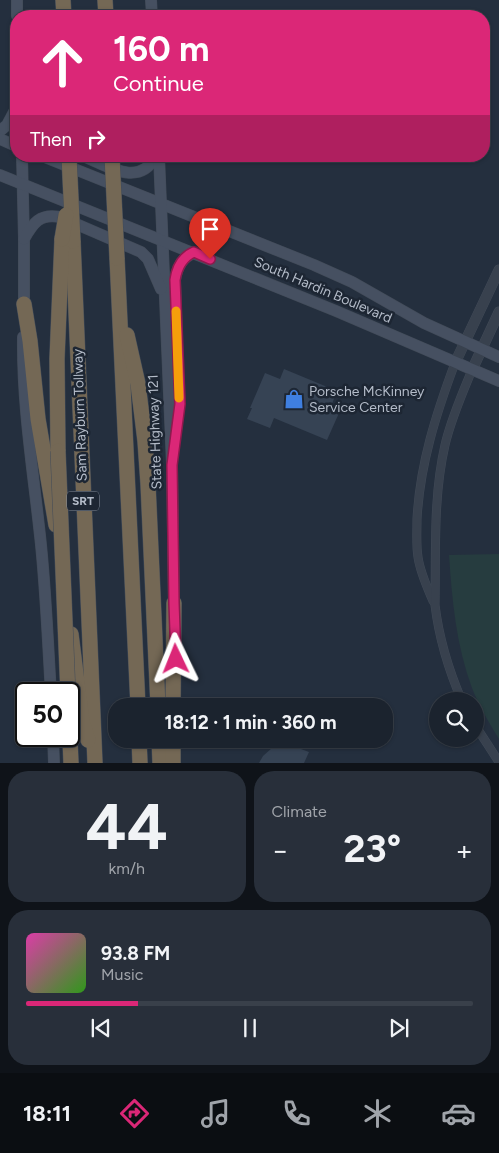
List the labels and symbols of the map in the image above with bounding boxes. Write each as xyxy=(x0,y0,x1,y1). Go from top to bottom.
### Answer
pin xyxy=(189,208,231,259)
street label: South Hardin Boulevard xyxy=(251,253,395,327)
street label: Sam Rayburn Tollway xyxy=(69,348,91,482)
street label: State Highway 121 xyxy=(144,374,166,490)
place label: Porsche McKinney Service Center xyxy=(309,383,425,416)
shop icon: Porsche McKinney Service Center xyxy=(283,388,305,410)
road number: SRT xyxy=(67,492,99,511)
position arrow xyxy=(149,632,201,684)
speed limit sign: 50 xyxy=(15,682,80,747)

